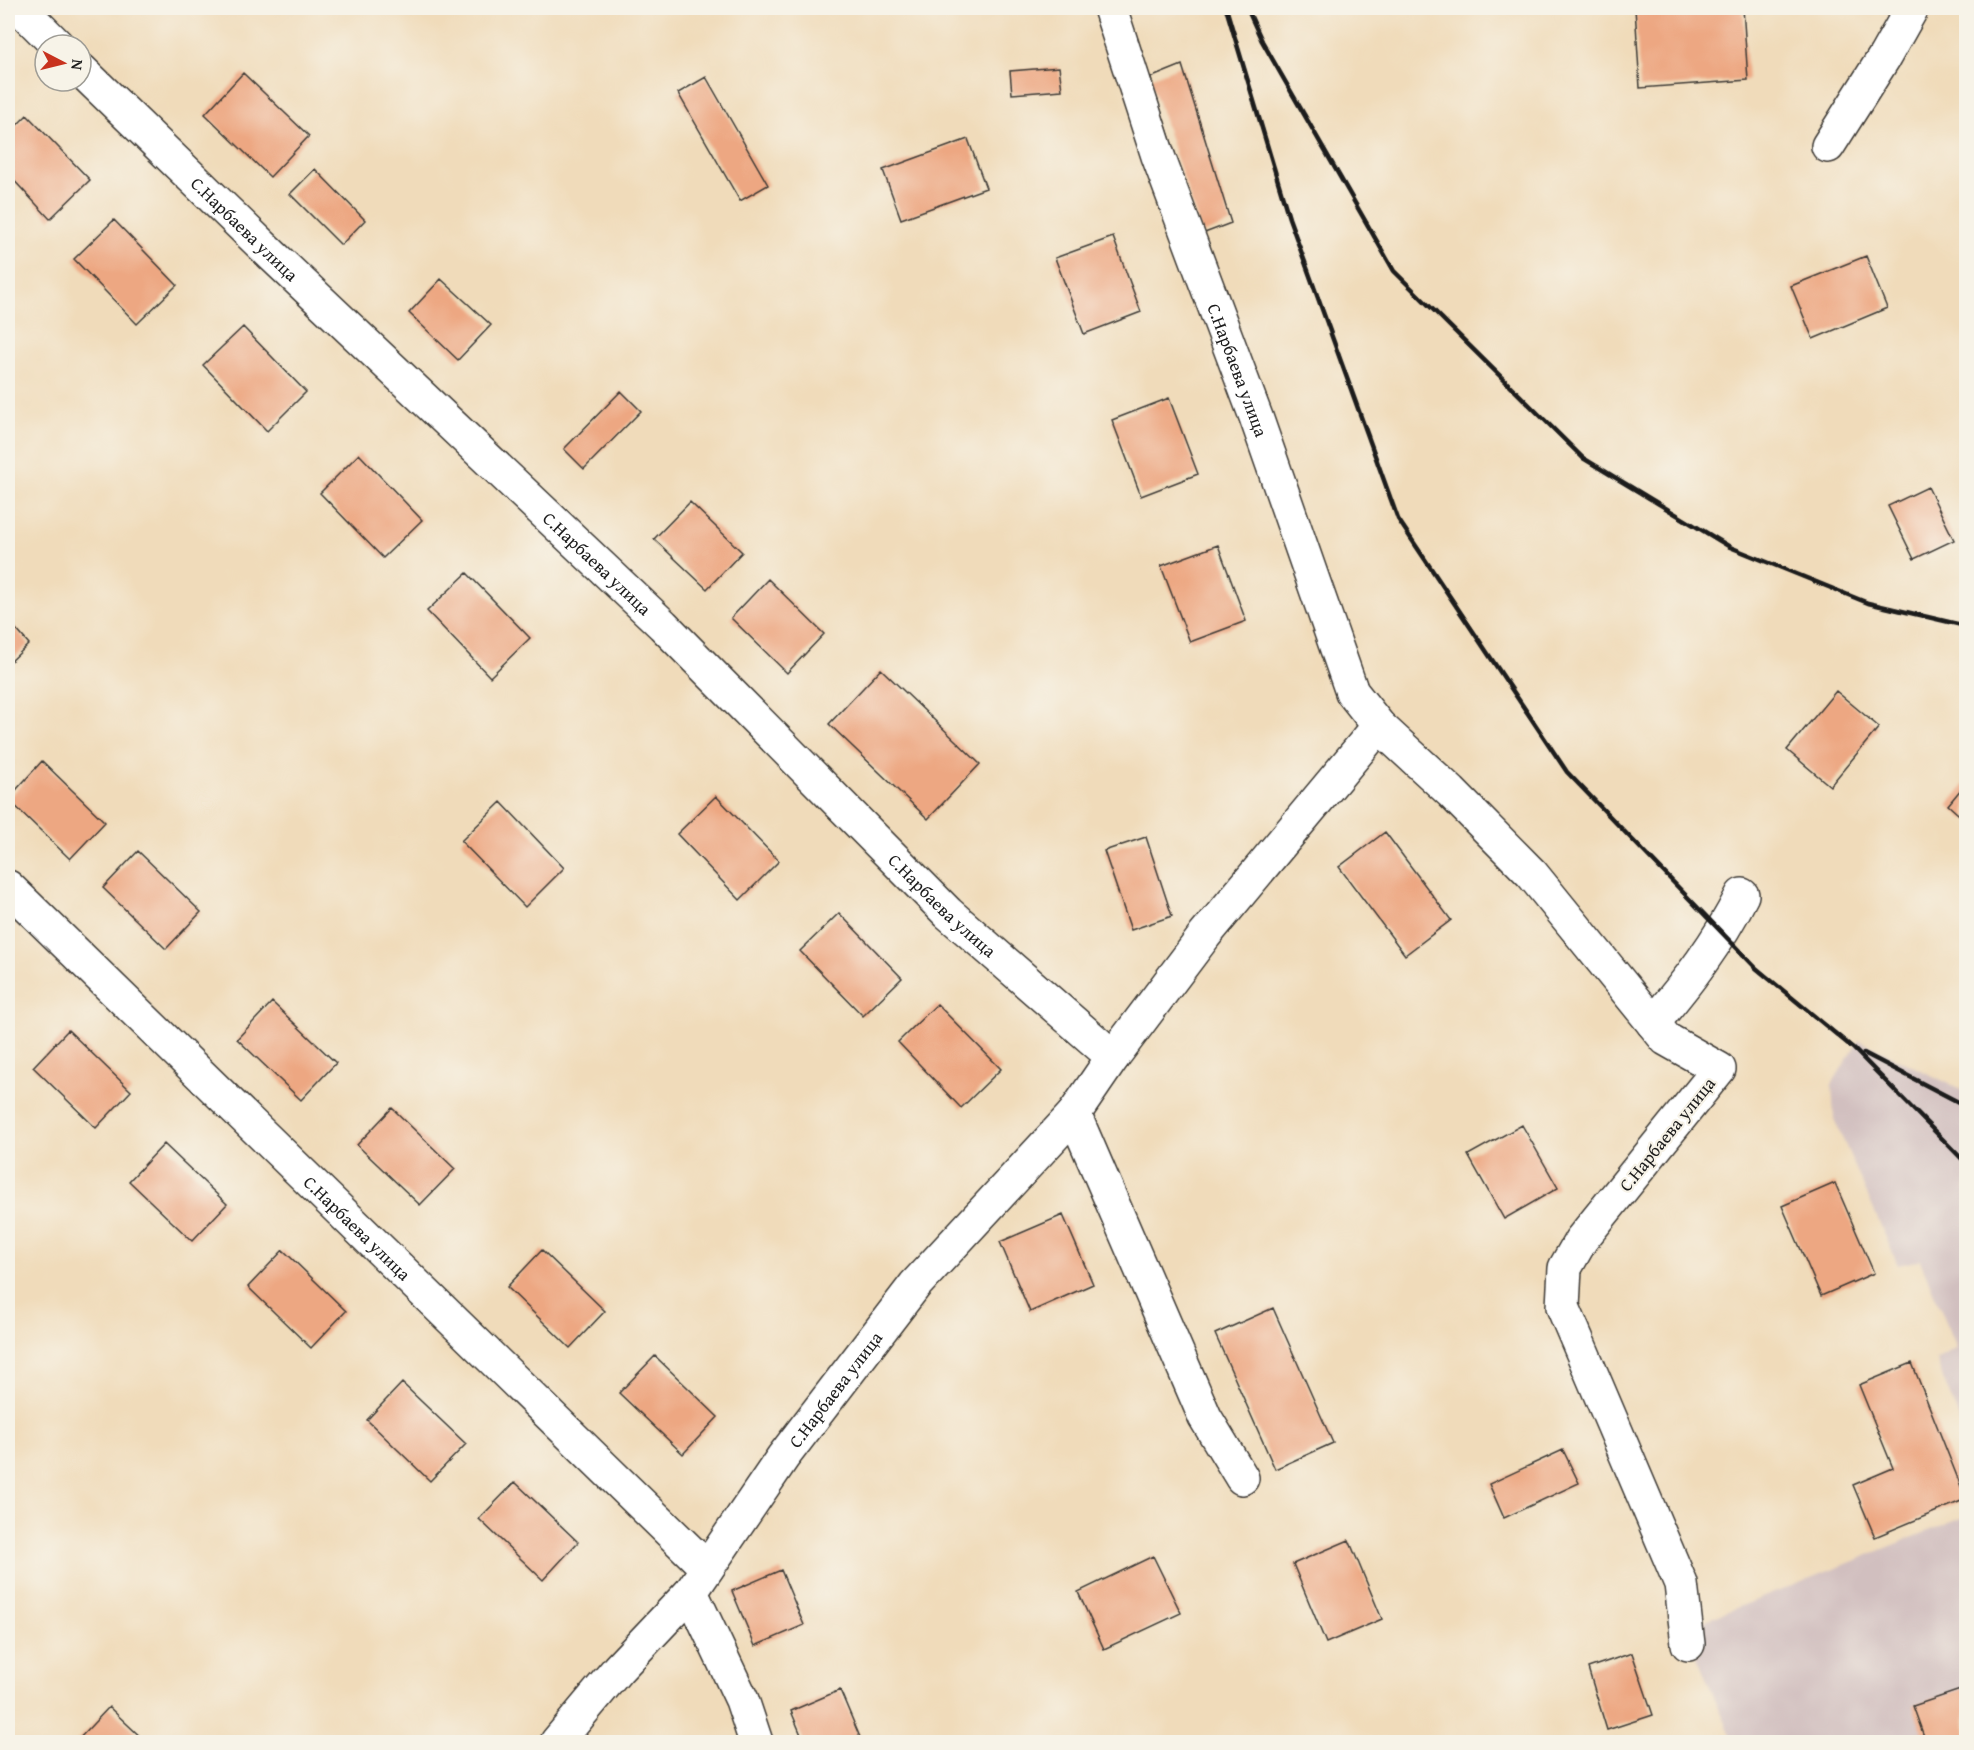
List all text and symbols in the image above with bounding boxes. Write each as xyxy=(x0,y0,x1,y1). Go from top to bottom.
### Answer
north arrow xyxy=(33,33,93,93)
text: N xyxy=(65,58,90,72)
street label: С.Нарбаева улица xyxy=(185,170,305,287)
street label: С.Нарбаева улица xyxy=(1201,299,1275,441)
street label: С.Нарбаева улица xyxy=(537,505,658,621)
street label: С.Нарбаева улица xyxy=(882,847,1003,964)
street label: С.Нарбаева улица xyxy=(1612,1071,1722,1197)
street label: С.Нарбаева улица xyxy=(298,1169,418,1287)
street label: С.Нарбаева улица xyxy=(781,1325,889,1453)

